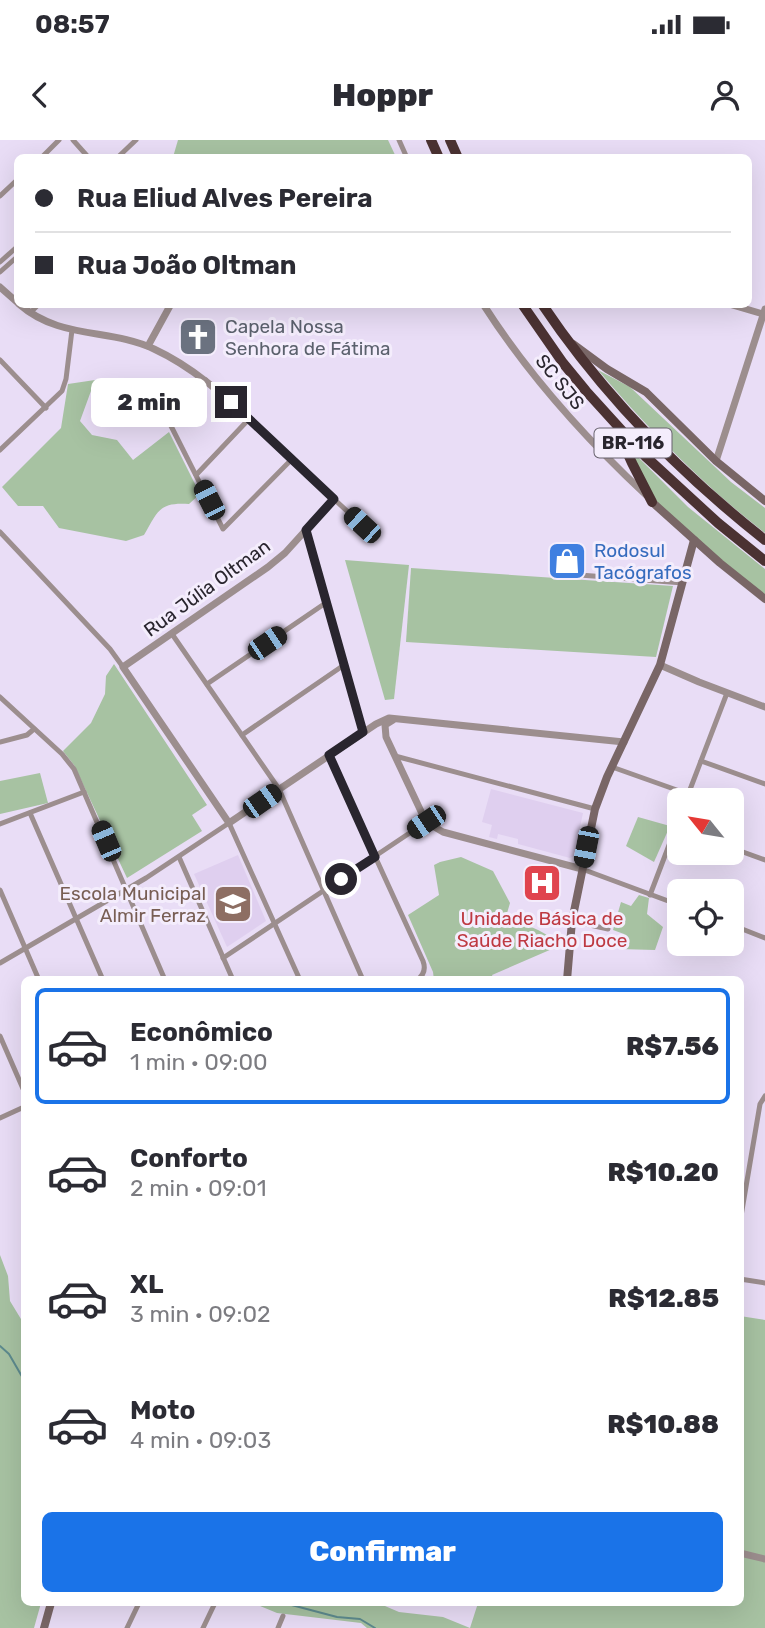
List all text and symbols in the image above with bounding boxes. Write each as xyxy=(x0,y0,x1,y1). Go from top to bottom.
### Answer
text: 08:57 xyxy=(35,9,110,40)
icon: back xyxy=(21,76,59,114)
text: Hoppr xyxy=(332,76,433,114)
icon: person xyxy=(706,76,744,114)
text: Rua Eliud Alves Pereira xyxy=(77,183,373,214)
text: Rua João Oltman xyxy=(77,250,297,281)
place label: Capela Nossa Senhora de Fátima xyxy=(225,315,391,360)
church icon: Capela Nossa Senhora de Fátima xyxy=(177,316,219,358)
street label: SC SJS xyxy=(531,350,589,414)
callout: 2 min xyxy=(91,378,206,426)
route end xyxy=(215,386,247,418)
text: 2 min xyxy=(117,388,181,416)
road number: BR-116 xyxy=(594,428,672,458)
car xyxy=(191,477,228,523)
car xyxy=(340,503,385,547)
street label: Rua Júlia Oltman xyxy=(139,534,275,642)
place label: Rodosul Tacógrafos xyxy=(594,539,692,584)
shop icon: Rodosul Tacógrafos xyxy=(546,540,588,582)
car xyxy=(244,623,291,663)
car xyxy=(239,780,286,822)
north arrow xyxy=(667,788,744,864)
map controls xyxy=(667,788,744,956)
car xyxy=(403,802,450,842)
car xyxy=(89,818,124,864)
car xyxy=(572,824,601,870)
hospital icon: Unidade Básica de Saúde Riacho Doce xyxy=(521,862,563,904)
route start xyxy=(325,863,357,895)
button: locate xyxy=(667,879,744,956)
place label: Escola Municipal Almir Ferraz xyxy=(59,882,206,927)
school or university icon: Escola Municipal Almir Ferraz xyxy=(212,883,254,925)
place label: Unidade Básica de Saúde Riacho Doce xyxy=(457,907,627,952)
icon: car xyxy=(46,1015,109,1078)
text: Econômico xyxy=(130,1017,273,1048)
text: R$7.56 xyxy=(626,1031,719,1062)
text: 1 min · 09:00 xyxy=(130,1048,268,1076)
icon: car xyxy=(46,1141,109,1204)
text: Conforto xyxy=(130,1143,248,1174)
text: R$10.20 xyxy=(607,1157,719,1188)
text: 2 min · 09:01 xyxy=(130,1174,267,1202)
icon: car xyxy=(46,1267,109,1330)
text: XL xyxy=(130,1269,163,1300)
text: R$12.85 xyxy=(608,1283,719,1314)
text: 3 min · 09:02 xyxy=(130,1300,271,1328)
icon: car xyxy=(46,1393,109,1456)
text: Moto xyxy=(130,1395,195,1426)
text: R$10.88 xyxy=(607,1409,719,1440)
text: 4 min · 09:03 xyxy=(130,1426,271,1454)
button: Confirmar xyxy=(42,1512,723,1592)

